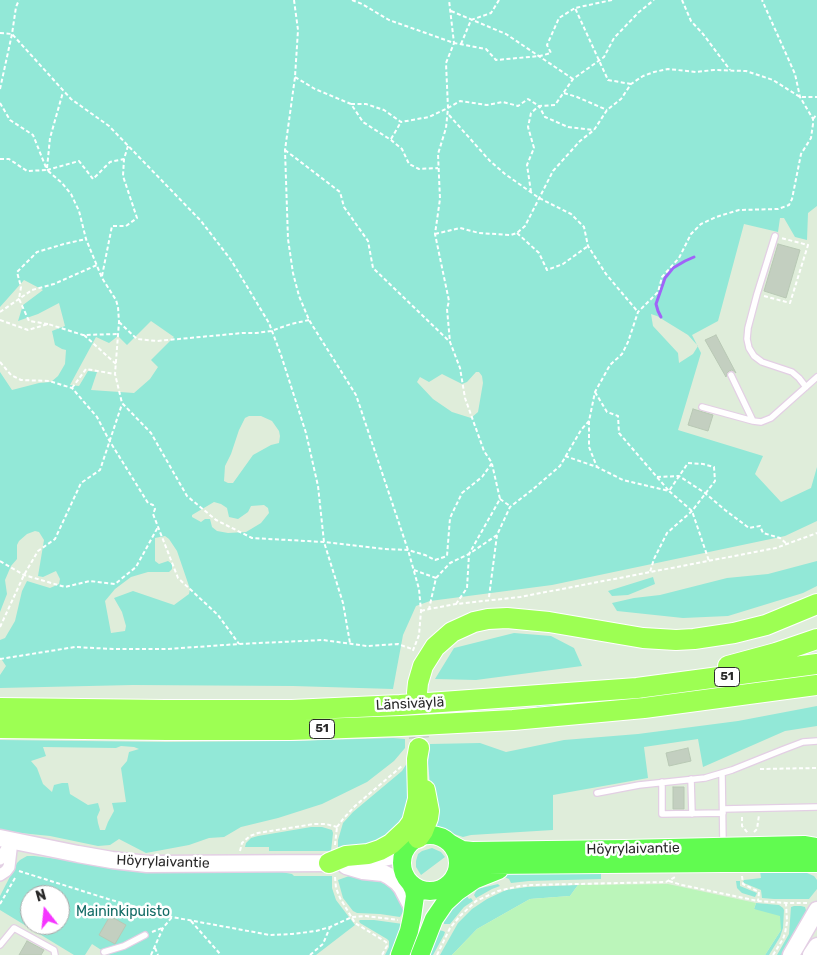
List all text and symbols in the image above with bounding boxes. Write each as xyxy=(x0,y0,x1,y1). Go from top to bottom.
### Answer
road number: 51 xyxy=(714,668,740,686)
street label: Länsiväylä xyxy=(375,694,445,714)
road number: 51 xyxy=(310,720,334,739)
street label: Höyrylaivantie xyxy=(586,840,680,858)
street label: Höyrylaivantie xyxy=(116,852,210,872)
north arrow xyxy=(20,885,70,935)
text: N xyxy=(34,887,48,906)
park label: Maininkipuisto xyxy=(76,904,170,920)

